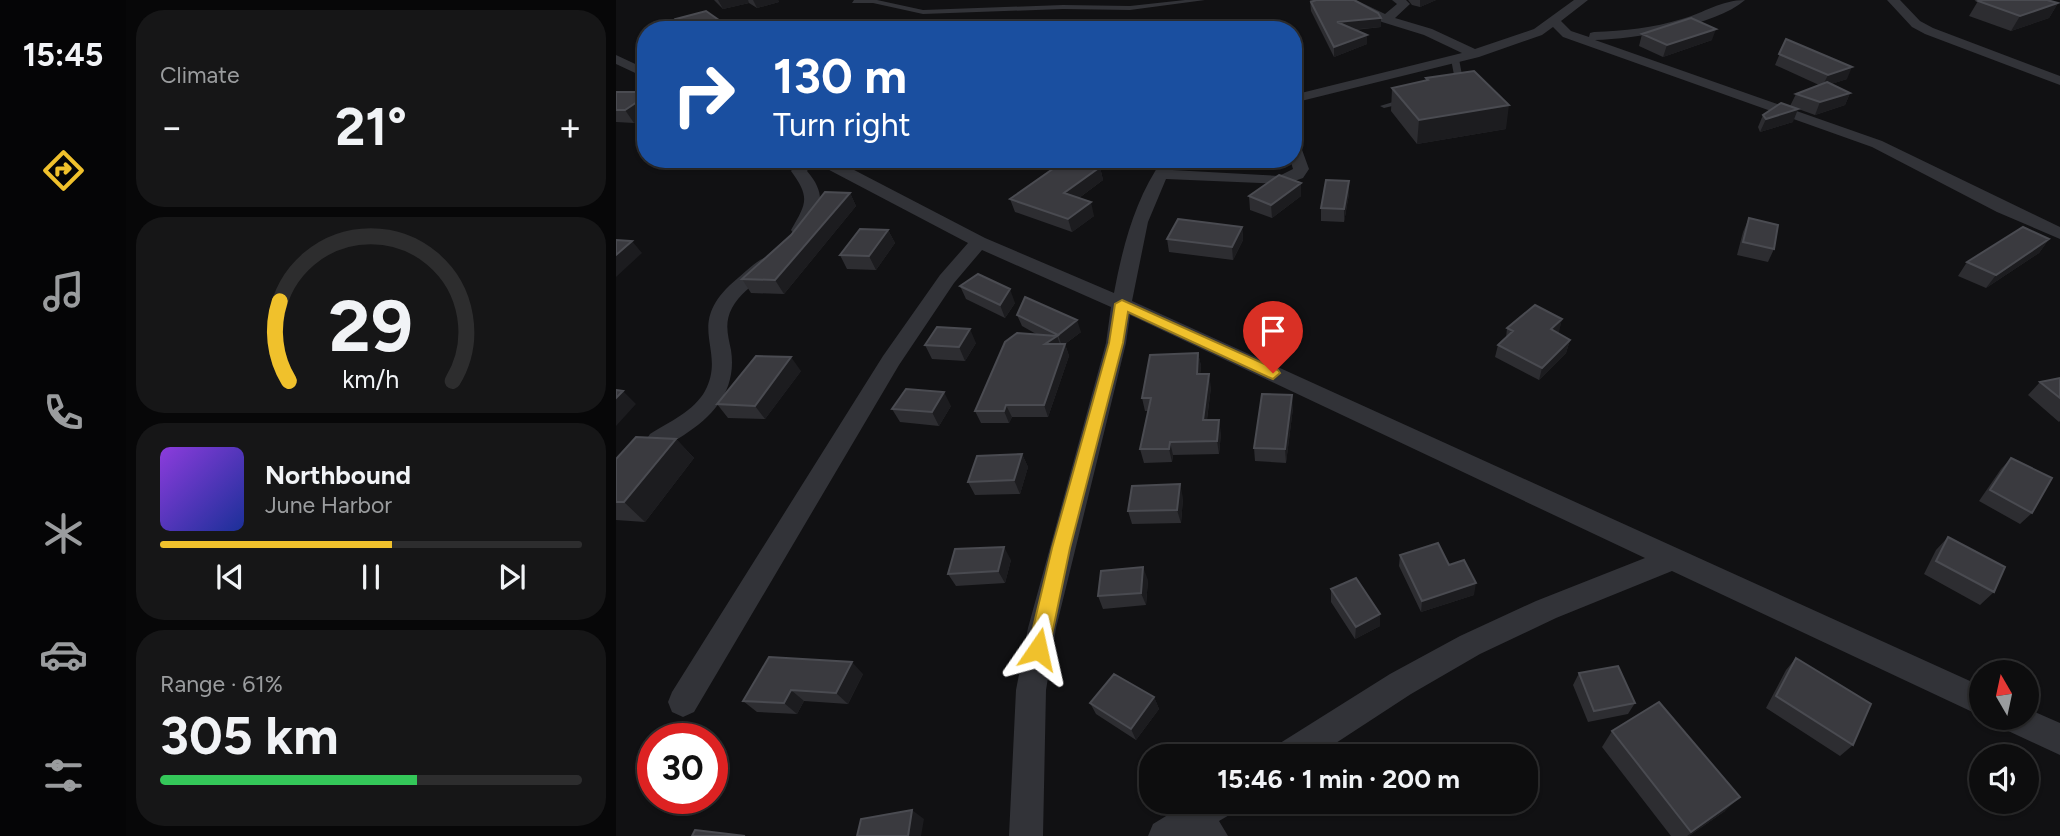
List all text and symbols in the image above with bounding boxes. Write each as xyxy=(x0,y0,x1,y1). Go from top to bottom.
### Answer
text: 15:45 xyxy=(23,36,103,74)
text: 130 m xyxy=(773,46,907,105)
icon: right xyxy=(658,49,749,140)
text: Climate xyxy=(160,61,239,89)
text: 21° xyxy=(335,96,407,158)
text: − xyxy=(160,104,184,150)
text: + xyxy=(558,104,582,150)
text: Turn right xyxy=(773,106,911,144)
icon: directions xyxy=(39,146,88,195)
icon: music xyxy=(39,267,88,316)
text: 29 xyxy=(329,282,413,369)
pin xyxy=(1243,301,1303,373)
icon: arrive xyxy=(1254,312,1292,350)
text: km/h xyxy=(342,364,400,394)
icon: phone xyxy=(39,388,88,437)
text: Northbound xyxy=(265,459,411,491)
text: June Harbor xyxy=(265,491,392,519)
icon: climate xyxy=(39,509,88,558)
icon: previous xyxy=(211,558,249,596)
icon: pause xyxy=(352,558,390,596)
icon: next xyxy=(493,558,531,596)
position arrow xyxy=(1001,612,1075,686)
icon: car xyxy=(39,630,88,679)
north arrow xyxy=(1969,660,2039,730)
map controls xyxy=(1969,660,2039,814)
text: Range · 61% xyxy=(160,670,283,698)
text: 305 km xyxy=(160,705,339,767)
speed limit sign: 30 xyxy=(637,723,728,814)
button: sound xyxy=(1969,744,2039,814)
icon: filters xyxy=(39,751,88,800)
text: 15:46 · 1 min · 200 m xyxy=(1217,763,1460,795)

